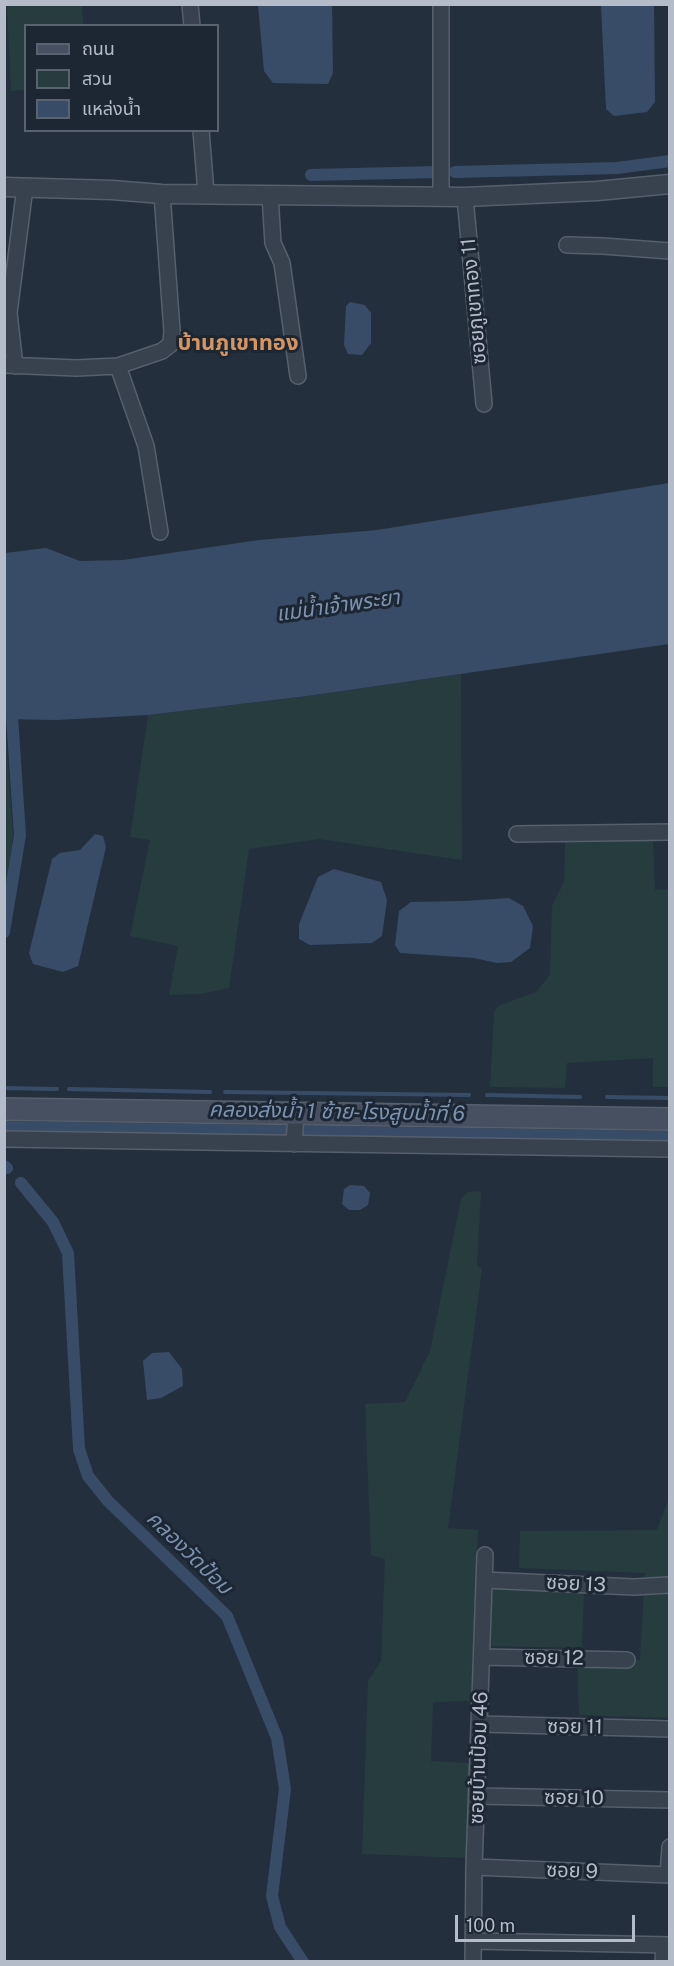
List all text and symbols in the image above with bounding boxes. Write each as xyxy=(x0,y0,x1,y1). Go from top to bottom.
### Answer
legend xyxy=(24,24,219,132)
text: ถนน xyxy=(82,38,115,59)
text: สวน xyxy=(82,68,112,89)
text: แหล่งน้ำ xyxy=(82,98,141,119)
street label: ซอยภูเขาทอง 11 xyxy=(457,237,491,365)
district label: บ้านภูเขาทอง xyxy=(178,330,298,356)
water label: แม่น้ำเจ้าพระยา xyxy=(275,585,401,627)
water label: คลองส่งน้ำ 1 ซ้าย-โรงสูบน้ำที่ 6 xyxy=(209,1097,465,1127)
water label: คลองวัดป้อม xyxy=(141,1506,237,1600)
street label: ซอย 13 xyxy=(545,1570,607,1598)
street label: ซอย 12 xyxy=(524,1645,584,1671)
street label: ซอยบ้านป้อม 46 xyxy=(465,1691,493,1825)
street label: ซอย 11 xyxy=(547,1715,603,1739)
street label: ซอย 10 xyxy=(544,1785,604,1811)
street label: ซอย 9 xyxy=(546,1858,598,1884)
scale bar xyxy=(458,1903,638,1941)
text: 100 m xyxy=(466,1915,515,1936)

